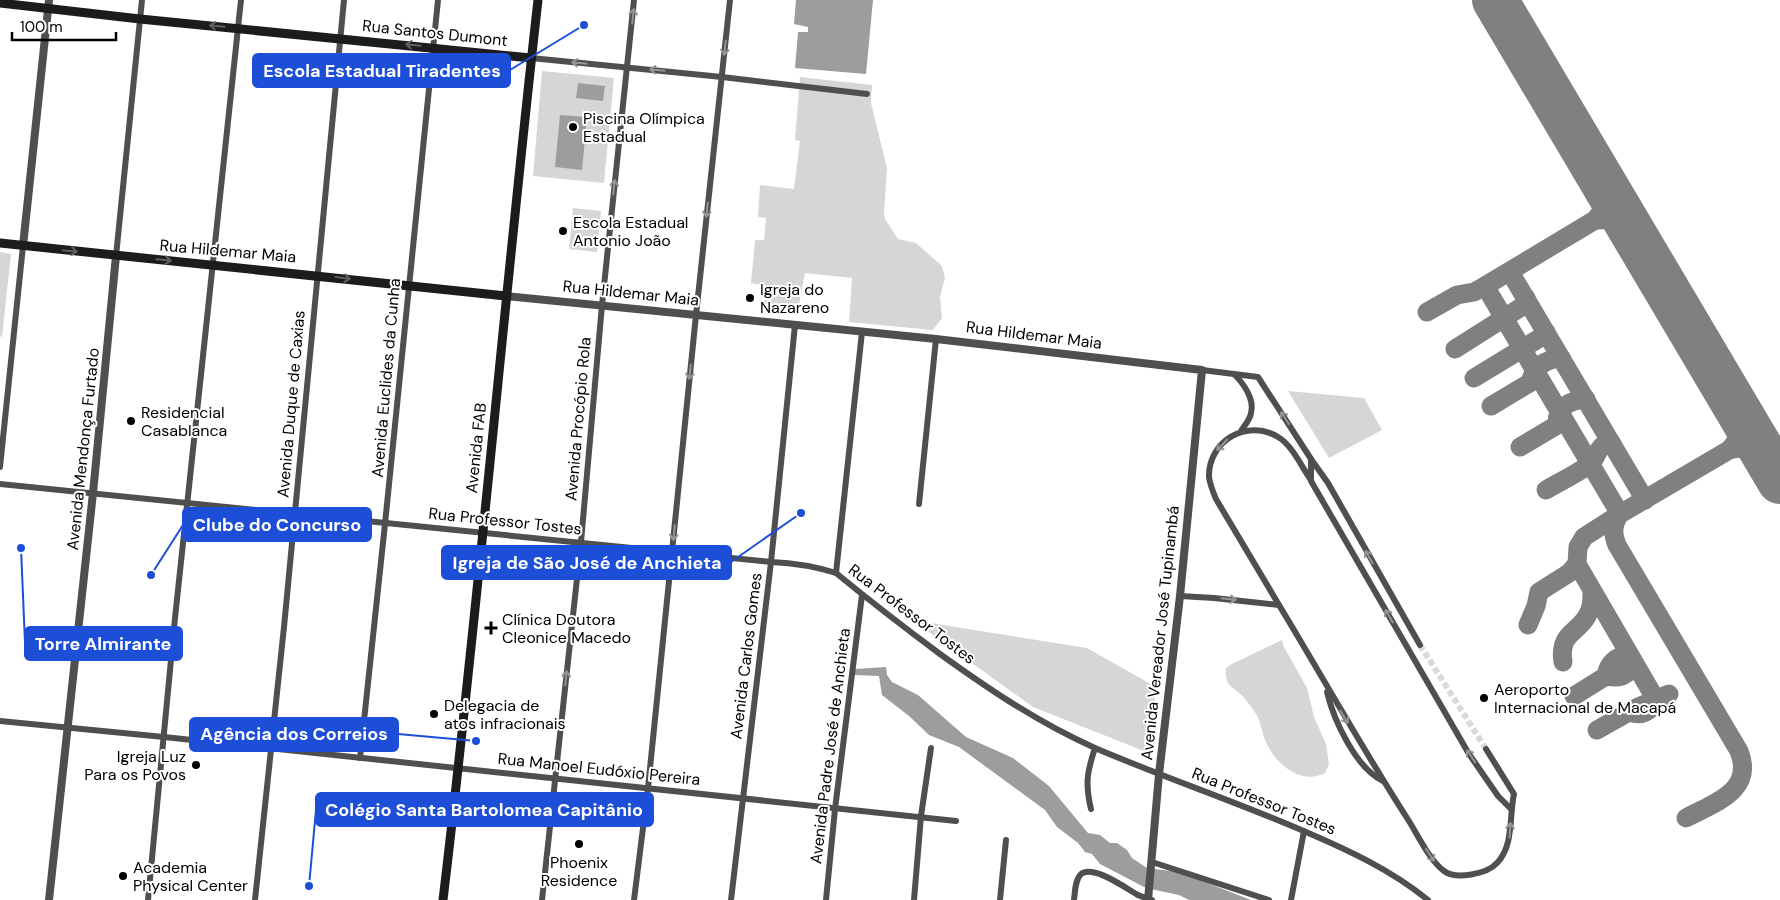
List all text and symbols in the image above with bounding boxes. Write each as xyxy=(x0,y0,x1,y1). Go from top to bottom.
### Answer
one-way arrow xyxy=(628,9,638,25)
scale bar xyxy=(12,10,116,42)
street label: Rua Santos Dumont xyxy=(361,15,509,51)
text: 100 m xyxy=(20,17,63,37)
one-way arrow xyxy=(209,21,225,30)
one-way arrow xyxy=(405,40,421,50)
one-way arrow xyxy=(720,40,729,56)
callout: Escola Estadual Tiradentes xyxy=(253,54,510,87)
one-way arrow xyxy=(572,58,588,67)
text: Escola Estadual Tiradentes xyxy=(263,59,501,83)
one-way arrow xyxy=(649,65,665,75)
place label: Piscina Olímpica Estadual xyxy=(583,108,705,147)
marker: Piscina Olímpica Estadual xyxy=(567,121,579,133)
one-way arrow xyxy=(609,179,619,195)
one-way arrow xyxy=(702,202,712,218)
place label: Escola Estadual Antonio João xyxy=(573,212,688,251)
marker: Escola Estadual Antonio João xyxy=(557,225,569,237)
street label: Rua Hildemar Maia xyxy=(159,235,297,267)
one-way arrow xyxy=(61,246,77,256)
one-way arrow xyxy=(156,255,172,265)
one-way arrow xyxy=(335,273,351,283)
street label: Rua Hildemar Maia xyxy=(562,275,700,311)
street label: Avenida Euclides da Cunha xyxy=(367,278,405,478)
place label: Igreja do Nazareno xyxy=(760,279,829,318)
marker: Igreja do Nazareno xyxy=(744,292,756,304)
street label: Avenida Duque de Caxias xyxy=(272,310,310,498)
street label: Rua Hildemar Maia xyxy=(965,316,1103,354)
street label: Avenida Procópio Rola xyxy=(560,336,596,502)
street label: Avenida Mendonça Furtado xyxy=(62,347,104,551)
one-way arrow xyxy=(685,363,695,379)
place label: Residencial Casablanca xyxy=(141,402,227,441)
street label: Avenida FAB xyxy=(461,402,491,494)
one-way arrow xyxy=(1279,412,1289,426)
marker: Residencial Casablanca xyxy=(125,415,137,427)
one-way arrow xyxy=(1216,439,1227,452)
street label: Rua Professor Tostes xyxy=(427,503,583,539)
street label: Avenida Vereador José Tupinambá xyxy=(1136,505,1184,761)
callout: Clube do Concurso xyxy=(183,508,371,541)
text: Clube do Concurso xyxy=(193,513,361,537)
one-way arrow xyxy=(669,525,679,541)
callout: Igreja de São José de Anchieta xyxy=(442,546,731,579)
one-way arrow xyxy=(1364,550,1374,564)
text: Igreja de São José de Anchieta xyxy=(453,551,722,575)
street label: Rua Professor Tostes xyxy=(844,559,980,669)
street label: Avenida Carlos Gomes xyxy=(725,572,767,740)
one-way arrow xyxy=(1221,594,1237,604)
one-way arrow xyxy=(1384,608,1394,623)
place label: Clínica Doutora Cleonice Macedo xyxy=(502,609,631,648)
marker: Clínica Doutora Cleonice Macedo xyxy=(484,621,498,635)
callout: Torre Almirante xyxy=(25,627,182,660)
street label: Avenida Padre José de Anchieta xyxy=(805,627,855,865)
text: Torre Almirante xyxy=(35,632,171,656)
one-way arrow xyxy=(561,670,571,686)
place label: Aeroporto Internacional de Macapá xyxy=(1494,679,1676,718)
marker: Aeroporto Internacional de Macapá xyxy=(1478,692,1490,704)
place label: Delegacia de atos infracionais xyxy=(444,695,566,734)
marker: Delegacia de atos infracionais xyxy=(428,708,440,720)
one-way arrow xyxy=(1340,709,1350,723)
callout: Agência dos Correios xyxy=(190,718,398,751)
text: Agência dos Correios xyxy=(200,722,388,746)
place label: Igreja Luz Para os Povos xyxy=(84,746,186,785)
street label: Rua Manoel Eudóxio Pereira xyxy=(497,748,701,790)
one-way arrow xyxy=(1466,749,1476,763)
marker: Igreja Luz Para os Povos xyxy=(190,759,202,771)
street label: Rua Professor Tostes xyxy=(1189,762,1339,840)
callout: Colégio Santa Bartolomea Capitânio xyxy=(316,793,653,826)
text: Colégio Santa Bartolomea Capitânio xyxy=(325,798,643,822)
one-way arrow xyxy=(1505,822,1514,838)
marker: Phoenix Residence xyxy=(573,838,585,850)
one-way arrow xyxy=(1426,847,1436,861)
place label: Phoenix Residence xyxy=(541,852,617,891)
place label: Academia Physical Center xyxy=(133,857,248,896)
marker: Academia Physical Center xyxy=(117,870,129,882)

